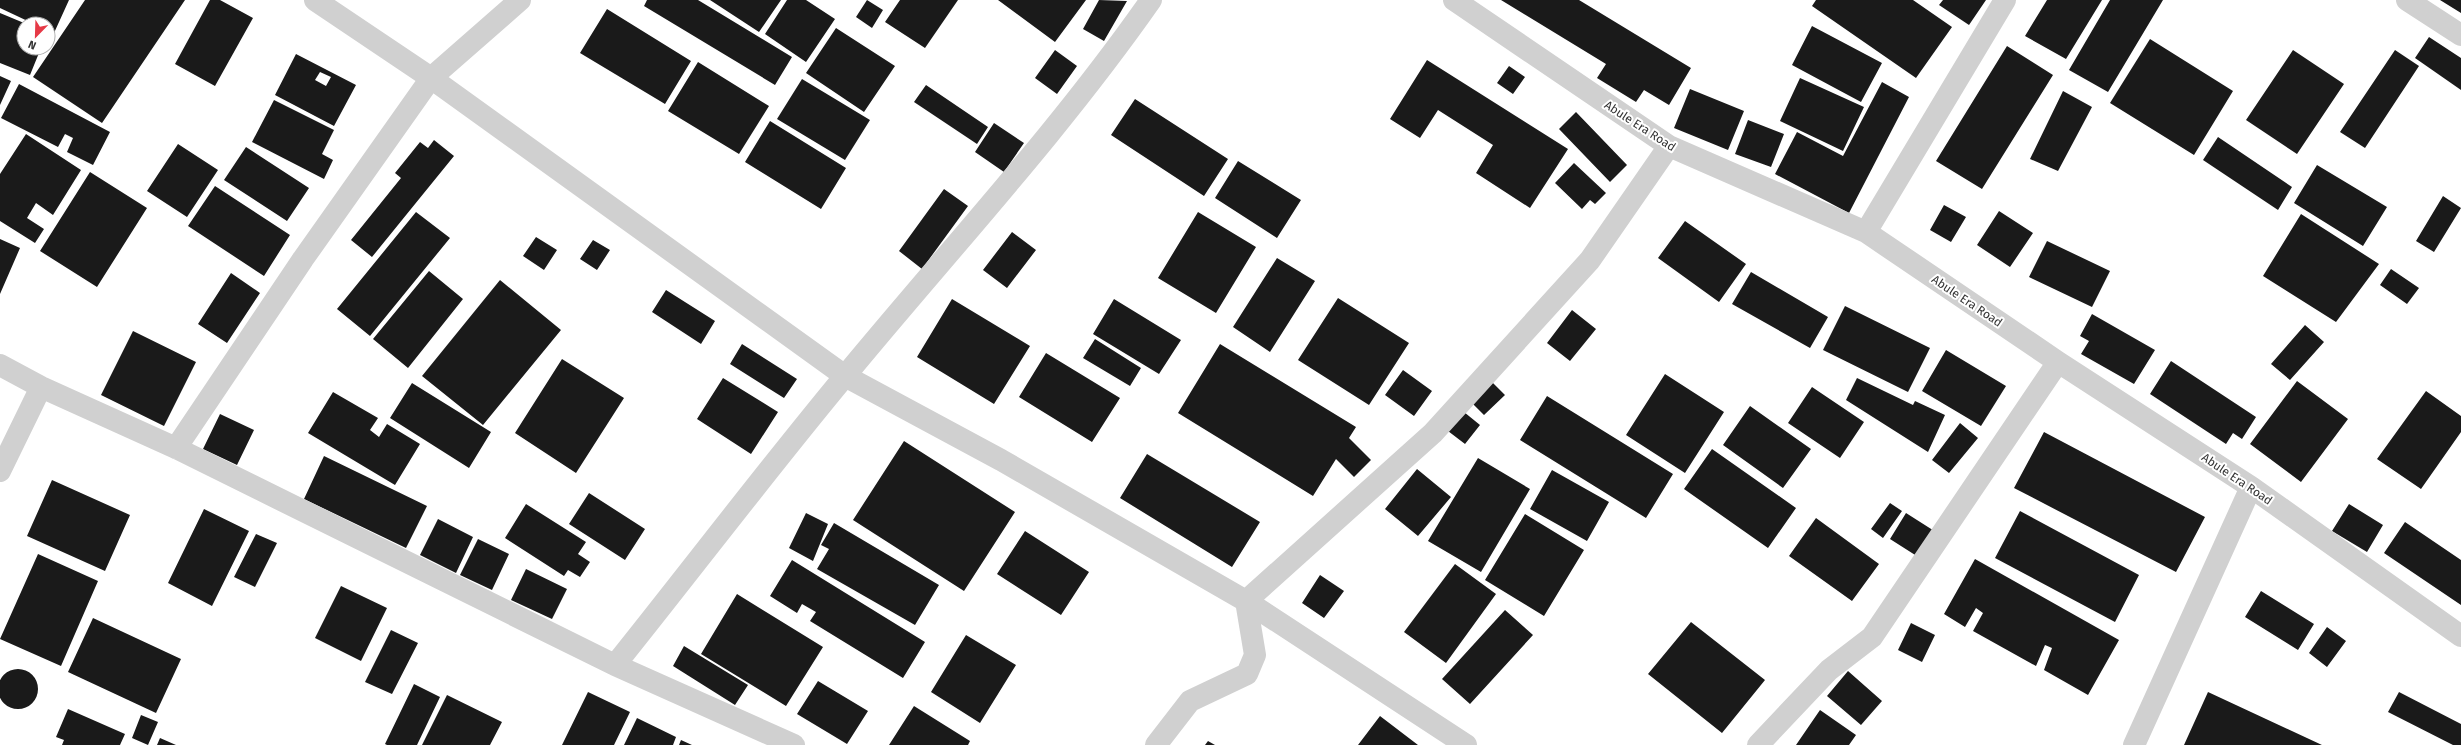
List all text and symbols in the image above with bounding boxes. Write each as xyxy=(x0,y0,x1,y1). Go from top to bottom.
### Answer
north arrow xyxy=(16,16,56,56)
text: N xyxy=(26,37,38,52)
street label: Abule Era Road xyxy=(1602,98,1678,154)
street label: Abule Era Road xyxy=(1929,272,2005,330)
street label: Abule Era Road xyxy=(2199,450,2275,508)

